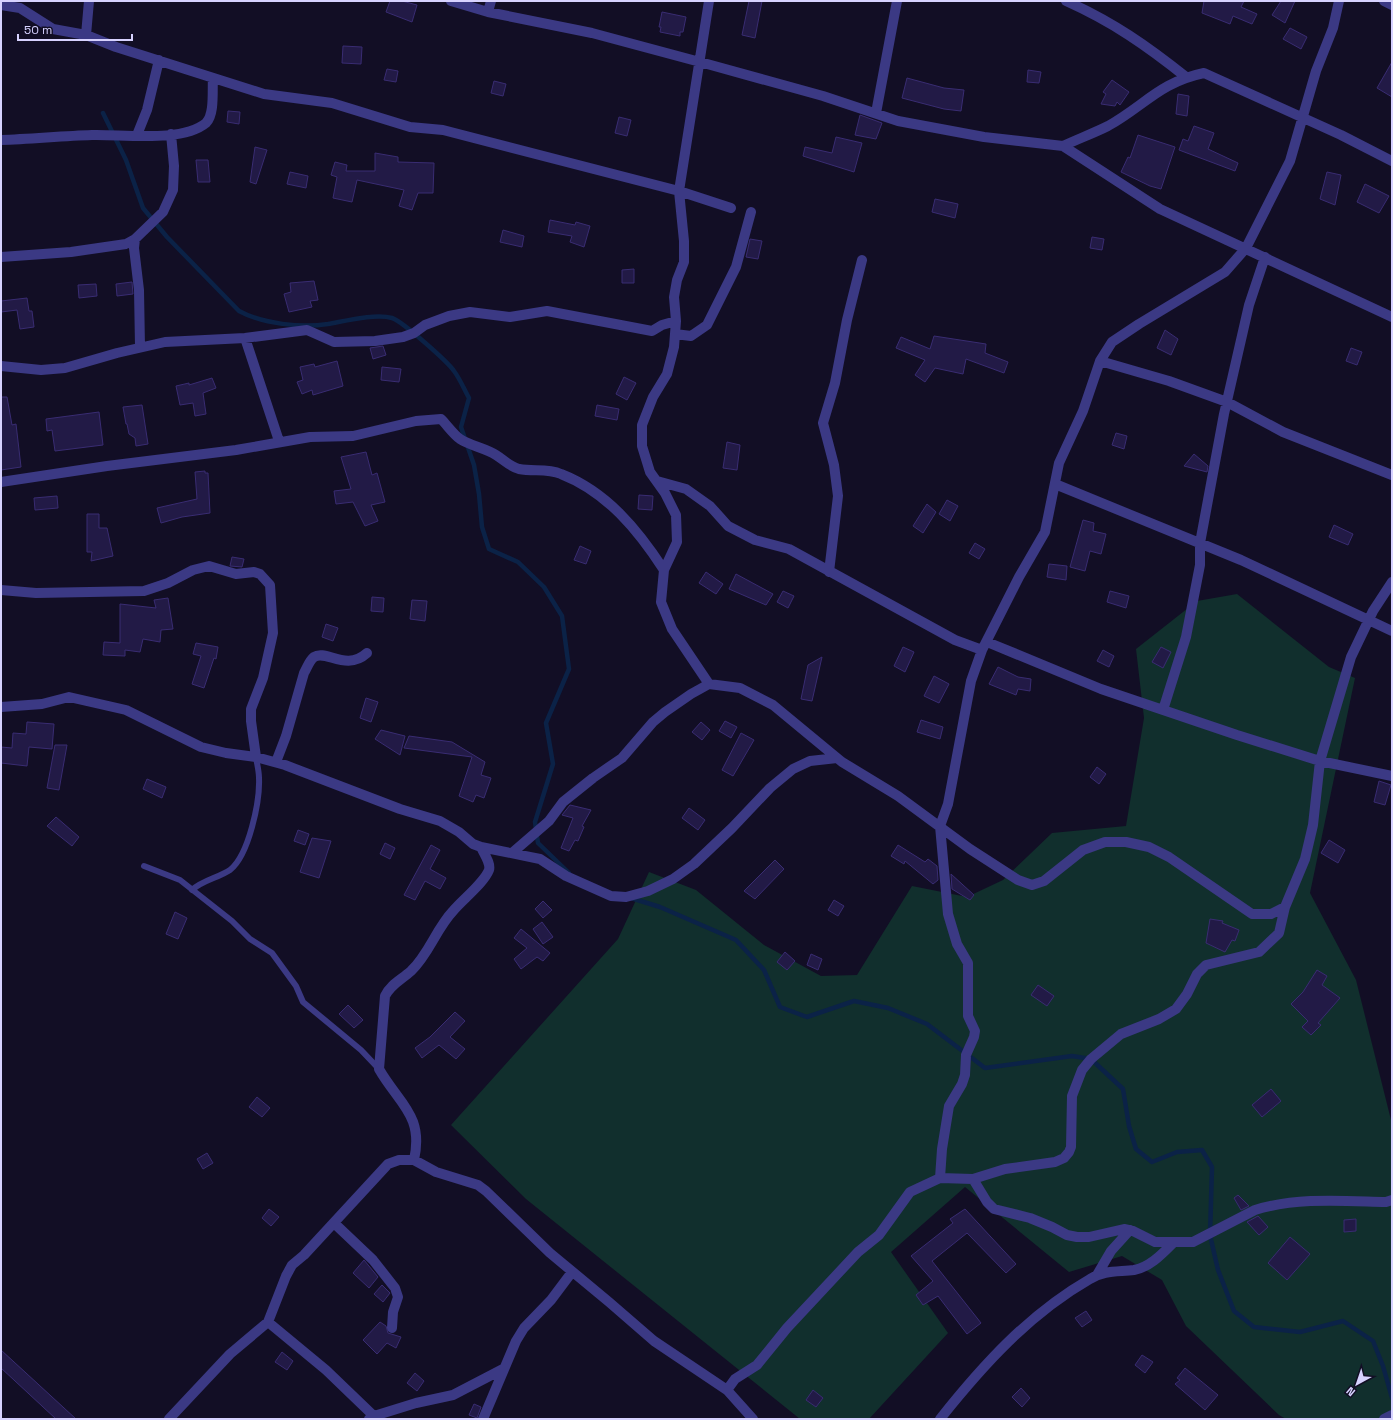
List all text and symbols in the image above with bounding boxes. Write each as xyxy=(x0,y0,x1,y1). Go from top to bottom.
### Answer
scale bar xyxy=(18,16,132,42)
text: 50 m xyxy=(24,22,52,38)
north arrow xyxy=(1337,1364,1377,1404)
text: N xyxy=(1343,1384,1358,1399)

